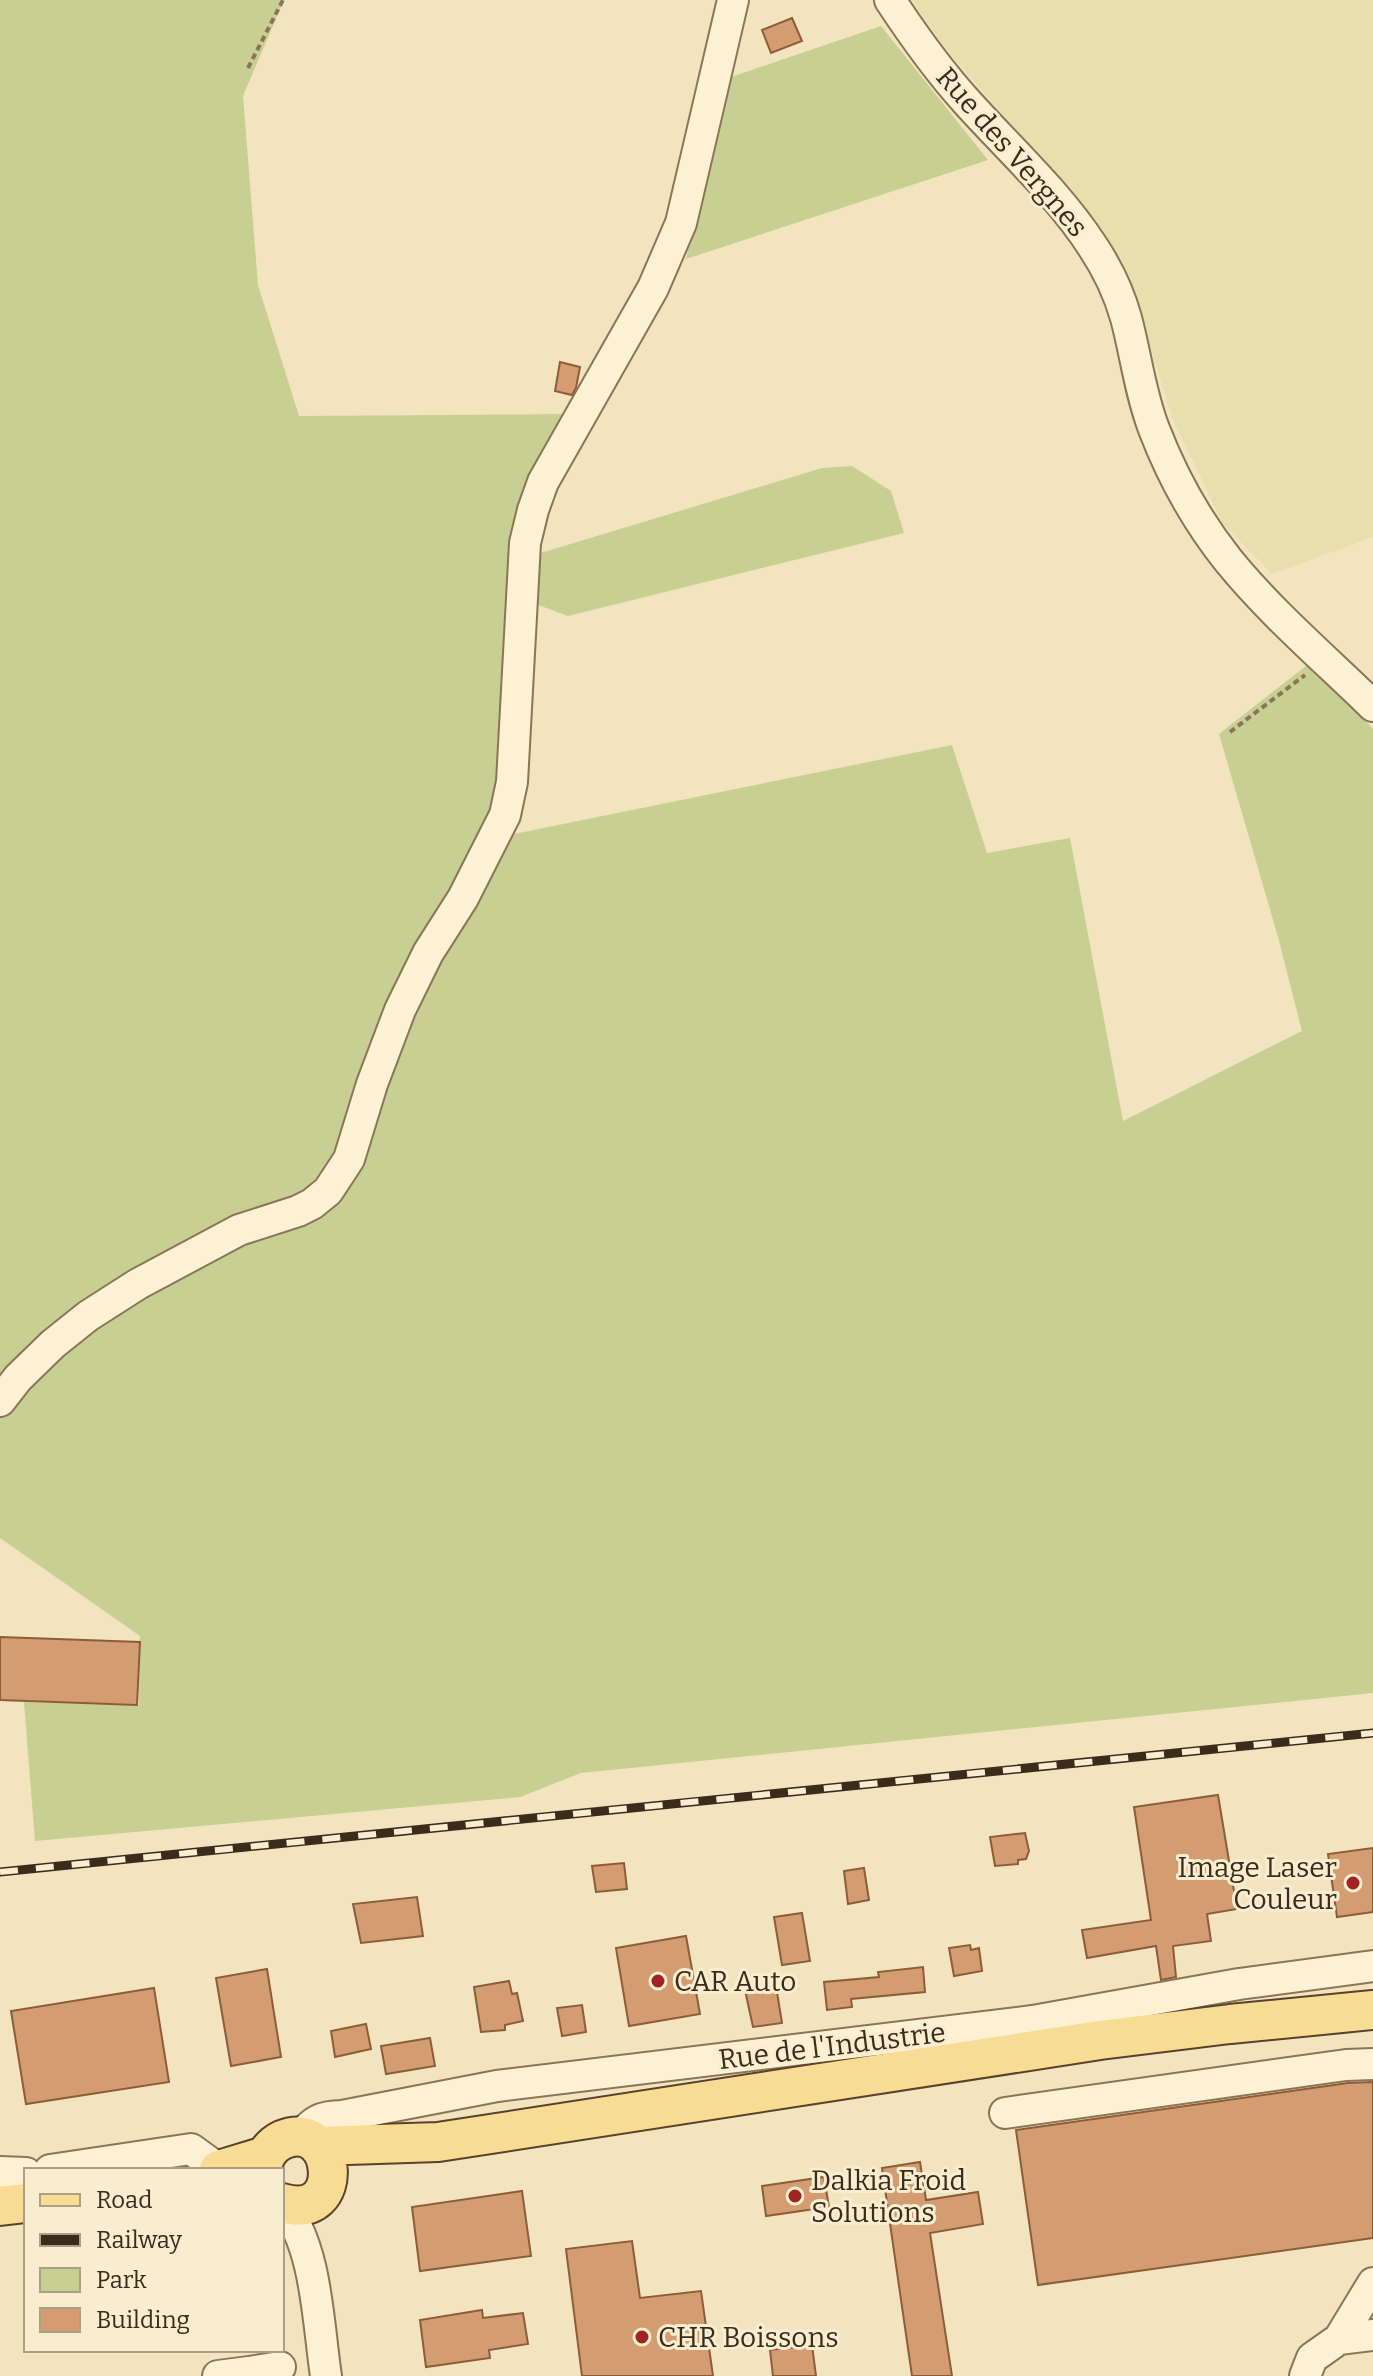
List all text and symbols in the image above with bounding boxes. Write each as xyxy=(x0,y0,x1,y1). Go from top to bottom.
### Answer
street label: Rue des Vergnes xyxy=(930,61,1094,243)
place label: Image Laser Couleur xyxy=(1177,1851,1337,1916)
marker: Image Laser Couleur xyxy=(1344,1874,1362,1892)
place label: CAR Auto xyxy=(674,1965,796,1998)
marker: CAR Auto xyxy=(649,1972,667,1990)
street label: Rue de l'Industrie xyxy=(717,2016,947,2076)
place label: Dalkia Froid Solutions xyxy=(811,2164,966,2229)
legend xyxy=(24,2168,284,2352)
text: Road xyxy=(96,2186,152,2214)
marker: Dalkia Froid Solutions xyxy=(786,2187,804,2205)
text: Railway xyxy=(96,2226,182,2254)
text: Park xyxy=(96,2266,147,2294)
text: Building xyxy=(96,2306,190,2334)
place label: CHR Boissons xyxy=(658,2321,839,2354)
marker: CHR Boissons xyxy=(633,2328,651,2346)

